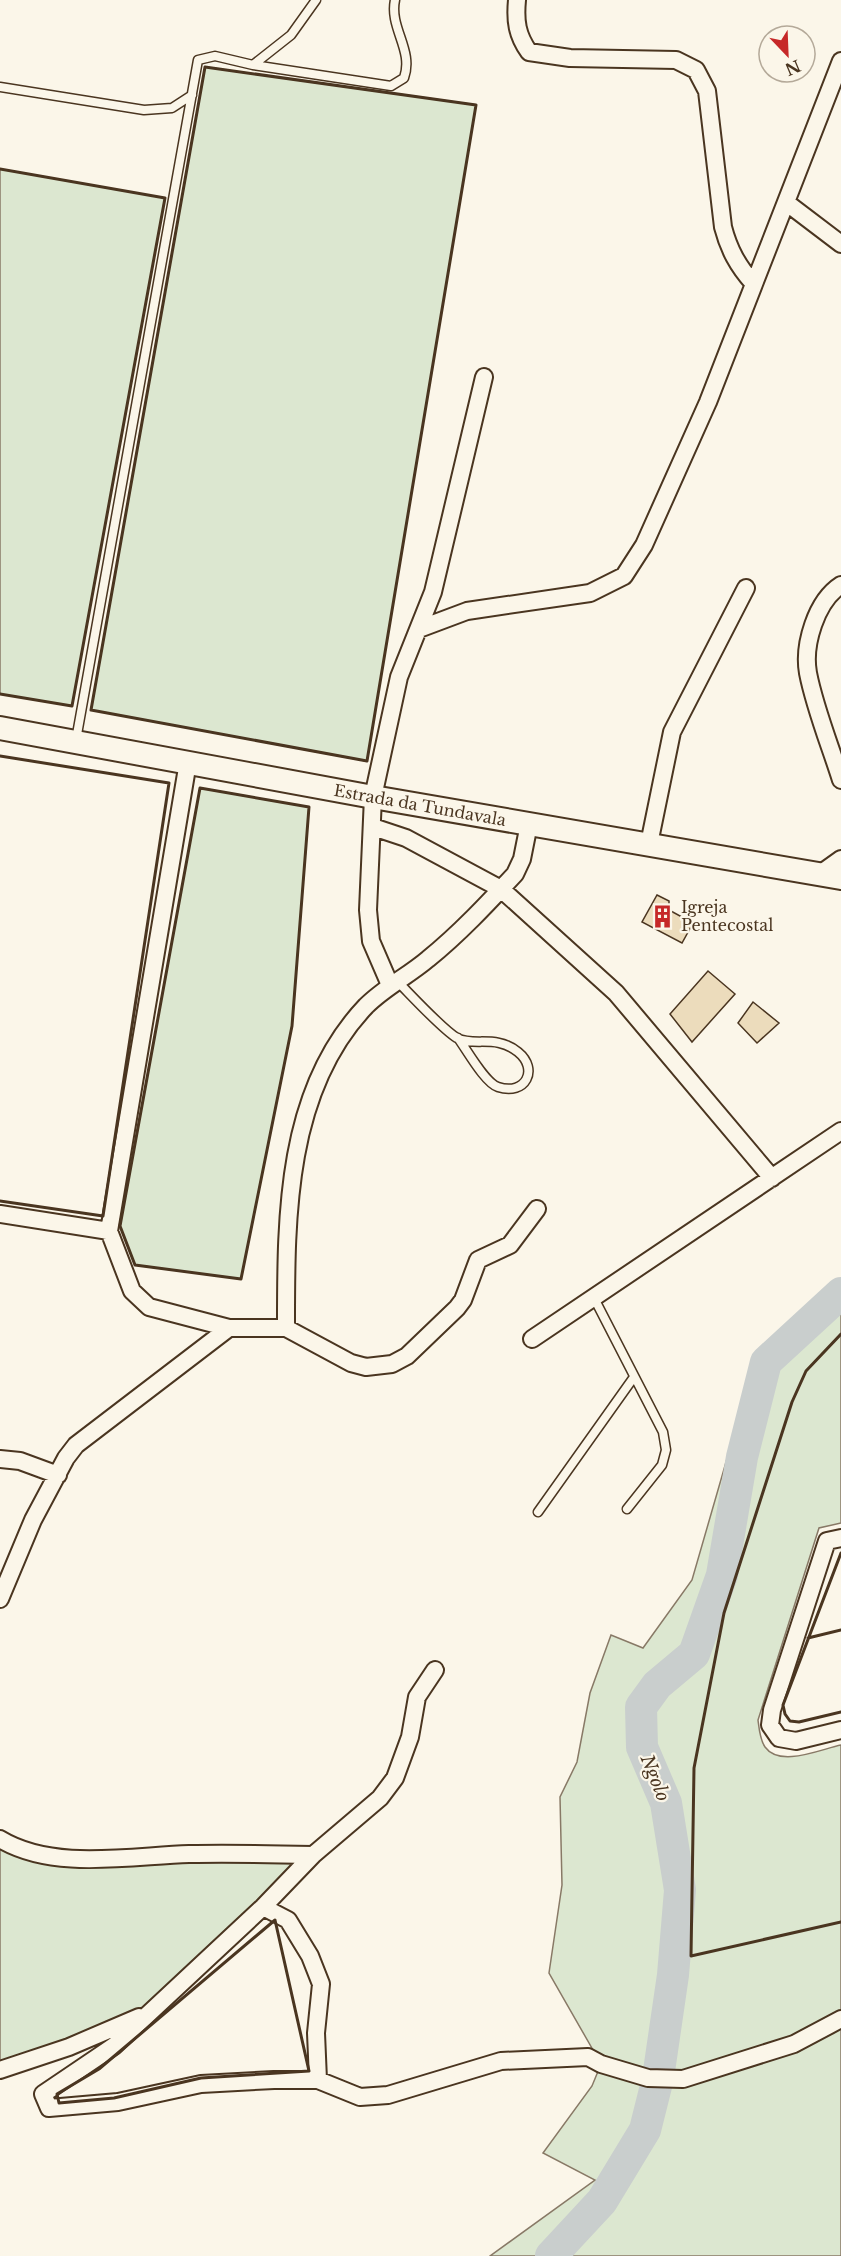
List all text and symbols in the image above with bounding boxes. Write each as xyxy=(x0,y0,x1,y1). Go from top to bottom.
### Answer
north arrow xyxy=(757,24,817,84)
text: N xyxy=(782,56,804,80)
street label: Estrada da Tundavala xyxy=(332,780,508,830)
place label: Igreja Pentecostal xyxy=(681,897,773,935)
building icon: Igreja Pentecostal xyxy=(650,903,676,929)
water label: Ngolo xyxy=(635,1750,674,1805)

